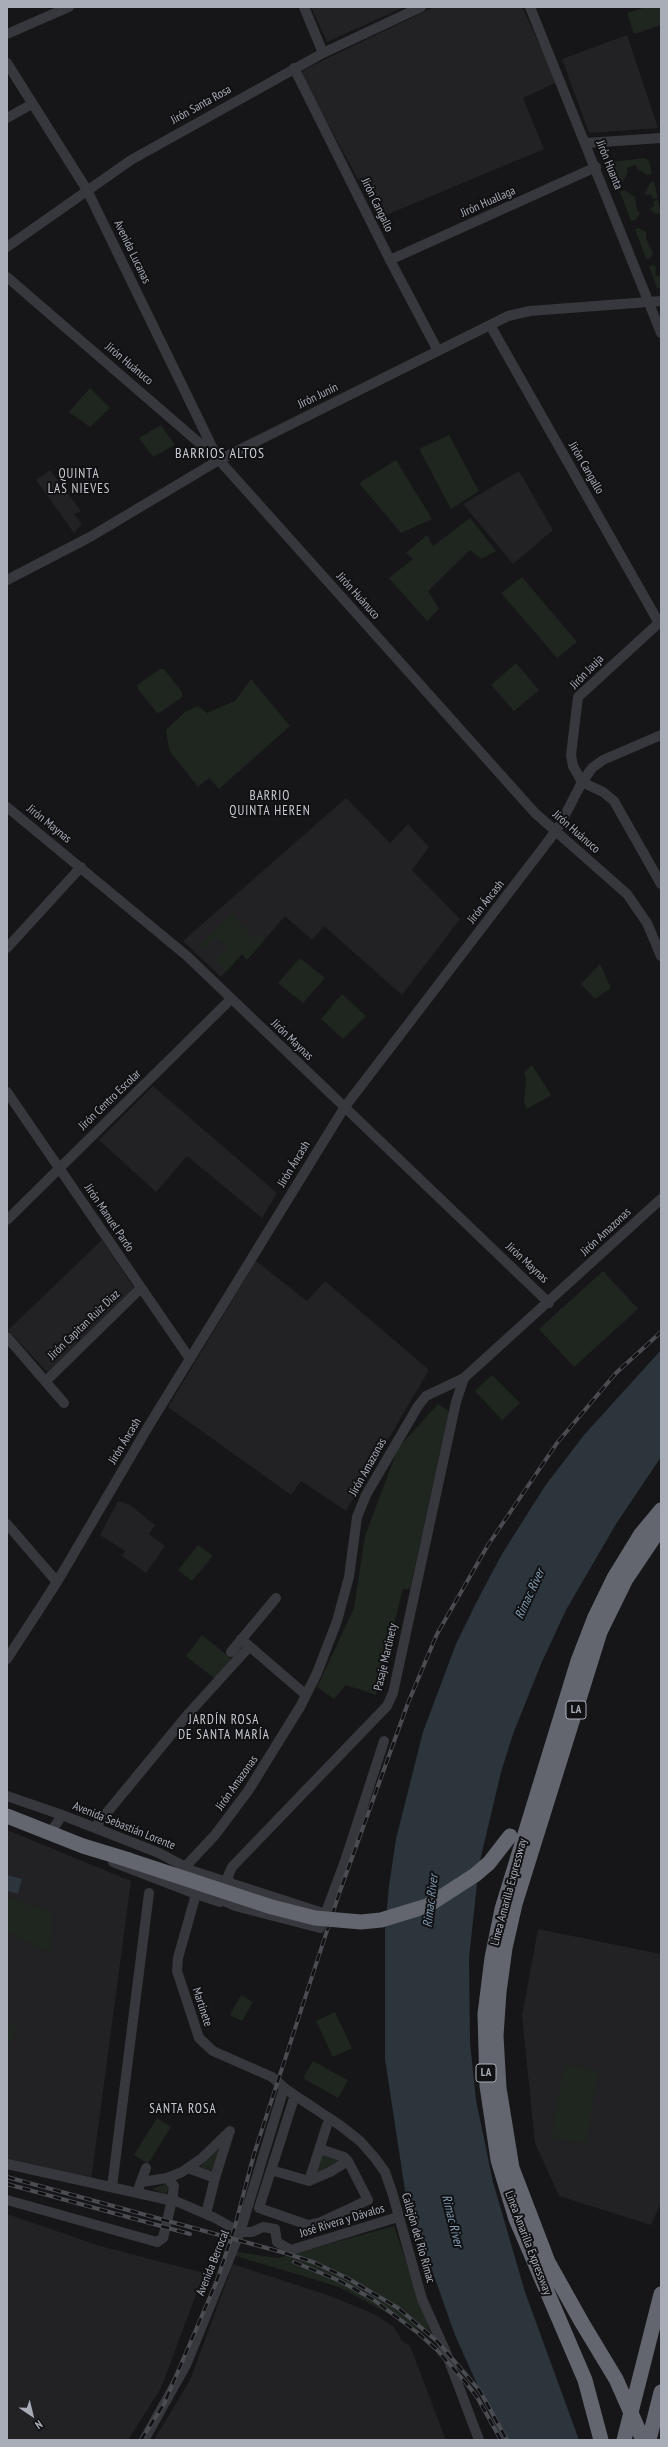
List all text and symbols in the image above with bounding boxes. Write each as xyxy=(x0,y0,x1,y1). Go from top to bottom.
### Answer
street label: Jirón Santa Rosa xyxy=(168,82,234,128)
street label: Jirón Huanta xyxy=(593,138,625,192)
street label: Jirón Cangallo xyxy=(358,176,396,234)
street label: Jirón Huallaga xyxy=(458,184,518,220)
street label: Avenida Lucanas xyxy=(111,218,153,286)
street label: Jirón Huánuco xyxy=(102,340,156,388)
street label: Jirón Junín xyxy=(296,380,340,412)
street label: Jirón Cangallo xyxy=(565,439,607,497)
district label: BARRIOS ALTOS xyxy=(175,446,265,462)
district label: QUINTA LAS NIEVES xyxy=(48,466,110,497)
street label: Jirón Huánuco xyxy=(333,570,383,622)
street label: Jirón Jauja xyxy=(567,652,607,692)
district label: BARRIO QUINTA HEREN xyxy=(229,788,311,819)
street label: Jirón Maynas xyxy=(24,802,74,846)
street label: Jirón Huánuco xyxy=(549,808,603,856)
street label: Jirón Áncash xyxy=(465,877,507,927)
street label: Jirón Maynas xyxy=(268,1016,316,1064)
street label: Jirón Centro Escolar xyxy=(76,1067,144,1133)
street label: Jirón Áncash xyxy=(275,1138,313,1190)
street label: Jirón Manuel Pardo xyxy=(81,1181,137,1255)
street label: Jirón Amazonas xyxy=(578,1205,634,1259)
street label: Jirón Maynas xyxy=(503,1240,551,1286)
street label: Jirón Capitan Ruiz Diaz xyxy=(45,1287,123,1363)
street label: Jirón Áncash xyxy=(106,1415,144,1467)
street label: Jirón Amazonas xyxy=(346,1436,390,1498)
water label: Rimac River xyxy=(512,1567,548,1621)
street label: Pasaje Martinety xyxy=(371,1622,401,1692)
road number: LA xyxy=(566,1701,586,1719)
district label: JARDÍN ROSA DE SANTA MARÍA xyxy=(178,1712,270,1743)
street label: Jirón Amazonas xyxy=(213,1753,261,1813)
street label: Avenida Sebastián Lorente xyxy=(71,1799,177,1853)
street label: Linea Amarilla Expressway xyxy=(488,1837,530,1947)
water label: Rimac River xyxy=(420,1874,442,1928)
street label: Martinete xyxy=(189,1986,215,2028)
road number: LA xyxy=(476,2064,496,2082)
district label: SANTA ROSA xyxy=(149,2101,217,2117)
street label: Linea Amarilla Expressway xyxy=(502,2189,554,2297)
street label: Callejón del Río Rímac xyxy=(398,2191,438,2285)
water label: Rimac River xyxy=(438,2193,466,2249)
street label: José Rivera y Dávalos xyxy=(298,2201,386,2241)
street label: Avenida Berrocal xyxy=(193,2228,233,2298)
north arrow xyxy=(12,2395,52,2435)
text: N xyxy=(32,2417,45,2432)

